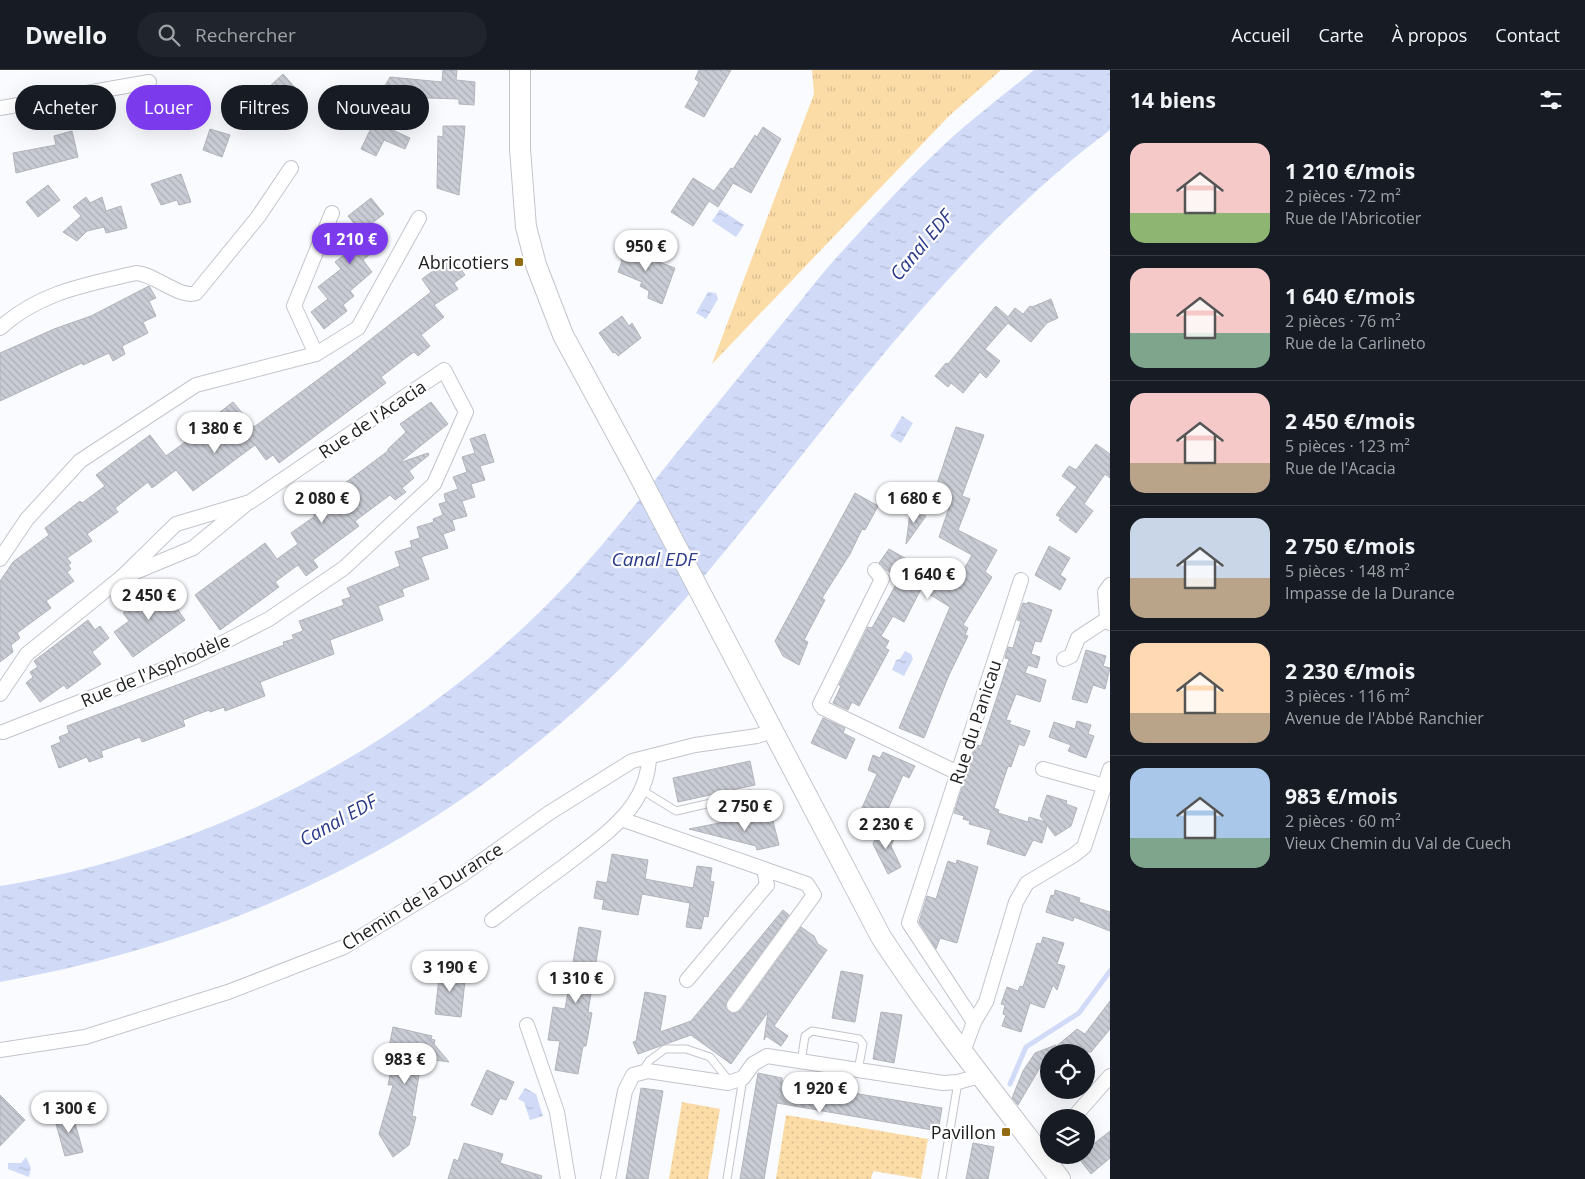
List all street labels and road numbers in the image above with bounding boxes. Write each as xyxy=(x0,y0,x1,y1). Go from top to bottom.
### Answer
street label: Rue de l'Acacia xyxy=(314,374,430,464)
street label: Rue de l'Asphodèle xyxy=(77,628,233,712)
street label: Rue du Panicau xyxy=(944,657,1006,787)
street label: Chemin de la Durance xyxy=(337,837,507,955)

